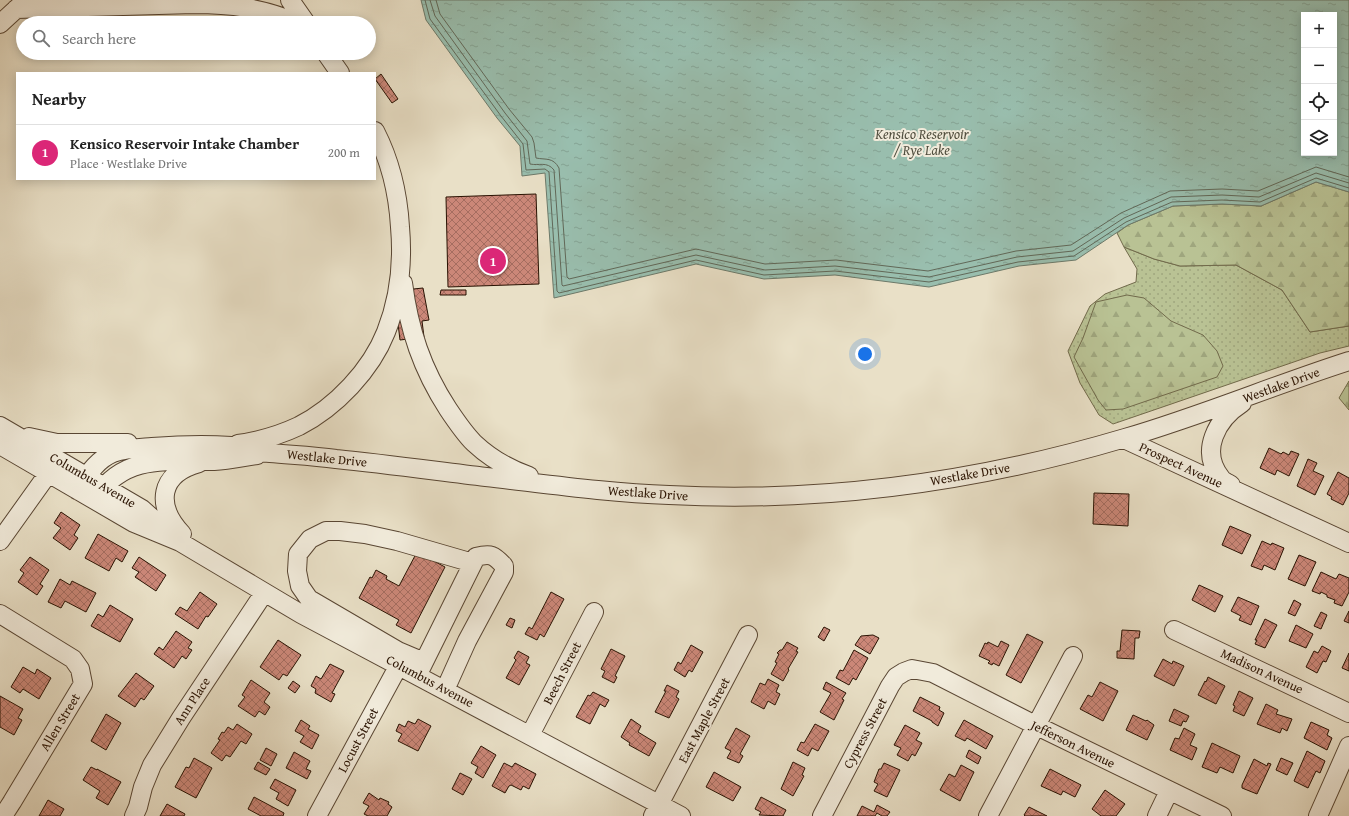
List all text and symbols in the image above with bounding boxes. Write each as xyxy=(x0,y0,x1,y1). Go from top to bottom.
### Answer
map controls xyxy=(1301,12,1337,156)
button: + xyxy=(1301,12,1337,48)
search box xyxy=(16,16,376,60)
icon: search xyxy=(30,27,52,49)
text: Search here xyxy=(62,28,136,49)
button: − xyxy=(1301,48,1337,84)
button: locate xyxy=(1301,84,1337,120)
text: Nearby xyxy=(32,86,86,111)
button: layers xyxy=(1301,120,1337,156)
water label: Kensico Reservoir / Rye Lake xyxy=(874,124,970,160)
text: Kensico Reservoir Intake Chamber xyxy=(70,133,299,154)
text: 1 xyxy=(42,143,48,162)
text: 200 m xyxy=(328,143,360,162)
text: Place · Westlake Drive xyxy=(70,154,187,173)
pin: 1 xyxy=(480,246,506,276)
your location xyxy=(855,344,875,364)
street label: Westlake Drive xyxy=(1240,362,1322,408)
street label: Prospect Avenue xyxy=(1136,437,1226,493)
street label: Westlake Drive xyxy=(286,444,368,472)
street label: Columbus Avenue xyxy=(46,448,140,512)
street label: Westlake Drive xyxy=(929,458,1011,490)
street label: Westlake Drive xyxy=(607,481,689,505)
street label: Beech Street xyxy=(538,638,586,708)
street label: Madison Avenue xyxy=(1218,644,1306,698)
street label: Columbus Avenue xyxy=(383,650,477,712)
street label: Ann Place xyxy=(169,673,215,729)
street label: East Maple Street xyxy=(673,673,735,766)
street label: Allen Street xyxy=(35,689,85,754)
street label: Cypress Street xyxy=(838,694,892,772)
street label: Locust Street xyxy=(333,704,383,776)
street label: Jefferson Avenue xyxy=(1026,714,1118,773)

